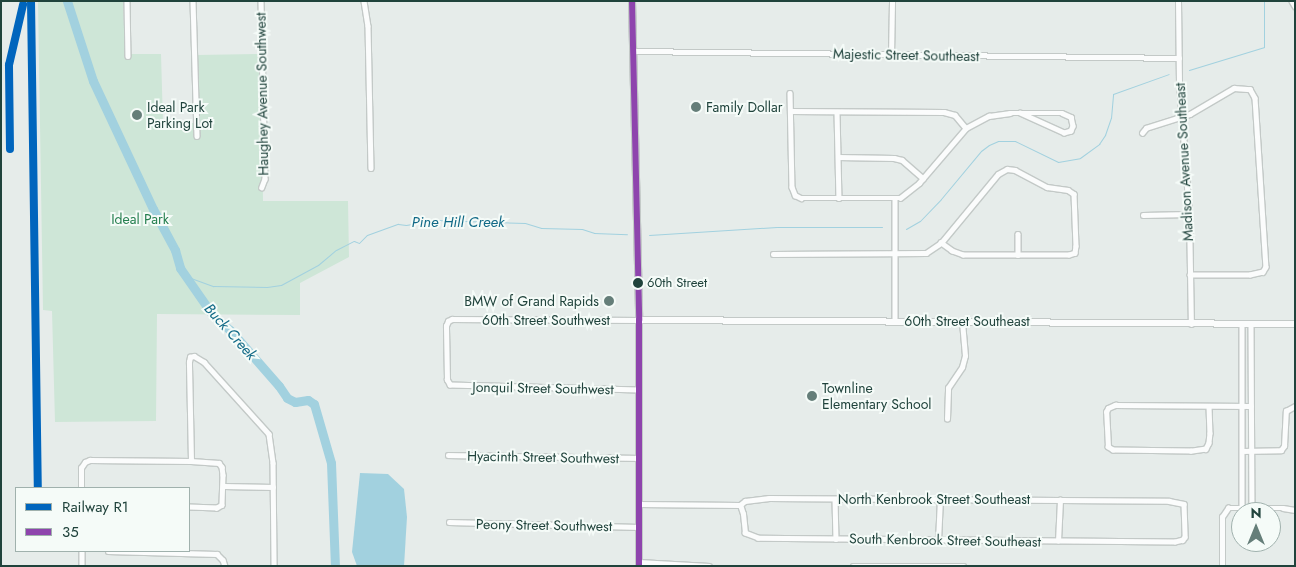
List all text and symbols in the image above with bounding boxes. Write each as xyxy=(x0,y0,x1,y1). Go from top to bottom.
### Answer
street label: Haughey Avenue Southwest xyxy=(252,12,272,176)
street label: Majestic Street Southeast xyxy=(833,45,979,65)
street label: Madison Avenue Southeast xyxy=(1171,82,1197,242)
place label: Ideal Park Parking Lot xyxy=(147,99,212,132)
place label: Family Dollar xyxy=(706,99,783,115)
marker: Family Dollar xyxy=(690,101,702,113)
marker: Ideal Park Parking Lot xyxy=(131,109,143,121)
park label: Ideal Park xyxy=(111,211,169,227)
water label: Pine Hill Creek xyxy=(412,214,504,232)
place label: 60th Street xyxy=(647,275,707,291)
marker: 60th Street xyxy=(633,278,643,288)
place label: BMW of Grand Rapids xyxy=(464,293,599,309)
marker: BMW of Grand Rapids xyxy=(603,295,615,307)
water label: Buck Creek xyxy=(200,300,260,364)
street label: 60th Street Southwest xyxy=(482,312,610,328)
street label: 60th Street Southeast xyxy=(904,313,1030,329)
street label: Jonquil Street Southwest xyxy=(472,378,614,398)
place label: Townline Elementary School xyxy=(822,380,932,412)
marker: Townline Elementary School xyxy=(806,390,818,402)
street label: Hyacinth Street Southwest xyxy=(467,447,619,467)
legend xyxy=(15,487,190,552)
street label: North Kenbrook Street Southeast xyxy=(838,491,1030,507)
text: Railway R1 xyxy=(62,496,129,518)
north arrow xyxy=(1231,502,1281,552)
text: N xyxy=(1250,503,1262,523)
street label: Peony Street Southwest xyxy=(476,515,612,535)
text: 35 xyxy=(62,521,79,543)
street label: South Kenbrook Street Southeast xyxy=(849,530,1041,550)

